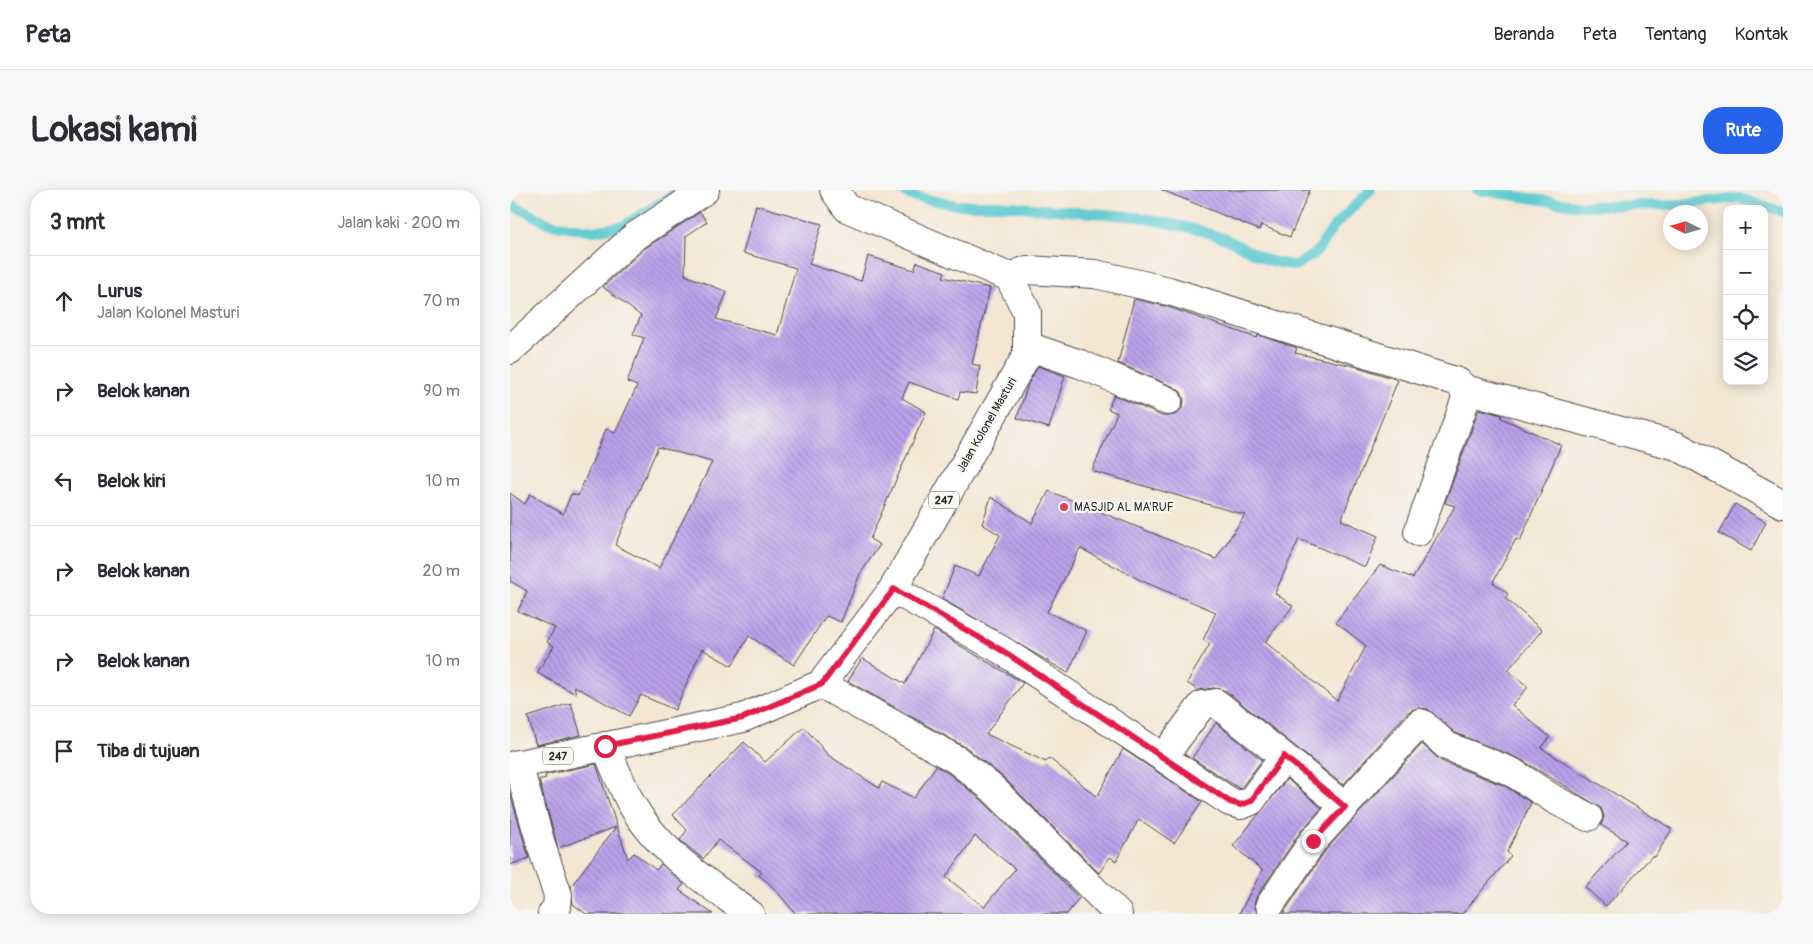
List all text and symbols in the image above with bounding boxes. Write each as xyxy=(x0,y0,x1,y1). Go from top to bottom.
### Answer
text: Peta xyxy=(25,20,71,49)
text: Beranda xyxy=(1494,23,1554,46)
text: Peta xyxy=(1582,23,1617,46)
text: Tentang xyxy=(1645,23,1707,46)
text: Kontak xyxy=(1735,23,1788,46)
button: Rute xyxy=(1703,107,1783,154)
text: Lokasi kami xyxy=(30,108,197,152)
north arrow xyxy=(1663,205,1708,250)
map controls xyxy=(1723,205,1768,385)
button: + xyxy=(1723,205,1768,250)
text: 3 mnt xyxy=(50,209,105,236)
text: Jalan kaki · 200 m xyxy=(337,213,460,233)
button: − xyxy=(1723,250,1768,295)
text: Lurus xyxy=(97,279,142,303)
icon: ahead xyxy=(50,287,78,315)
text: 70 m xyxy=(423,291,460,311)
button: locate xyxy=(1723,295,1768,340)
text: Jalan Kolonel Masturi xyxy=(97,303,239,323)
button: layers xyxy=(1723,340,1768,385)
street label: Jalan Kolonel Masturi xyxy=(954,375,1020,475)
icon: right xyxy=(50,377,78,405)
text: Belok kanan xyxy=(97,379,190,403)
text: 90 m xyxy=(423,381,460,401)
icon: left xyxy=(50,467,78,495)
text: Belok kiri xyxy=(97,469,165,493)
text: 10 m xyxy=(425,471,460,491)
road number: 247 xyxy=(929,492,959,508)
place label: MASJID AL MA'RUF xyxy=(1074,500,1174,515)
marker: MASJID AL MA'RUF xyxy=(1058,501,1070,513)
icon: right xyxy=(50,557,78,585)
text: Belok kanan xyxy=(97,559,190,583)
text: 20 m xyxy=(422,561,460,581)
icon: right xyxy=(50,647,78,675)
text: Belok kanan xyxy=(97,649,190,673)
text: 10 m xyxy=(425,651,460,671)
route start xyxy=(594,735,617,758)
icon: arrive xyxy=(50,737,78,765)
text: Tiba di tujuan xyxy=(97,739,200,763)
road number: 247 xyxy=(543,748,573,764)
route end xyxy=(1302,830,1325,853)

